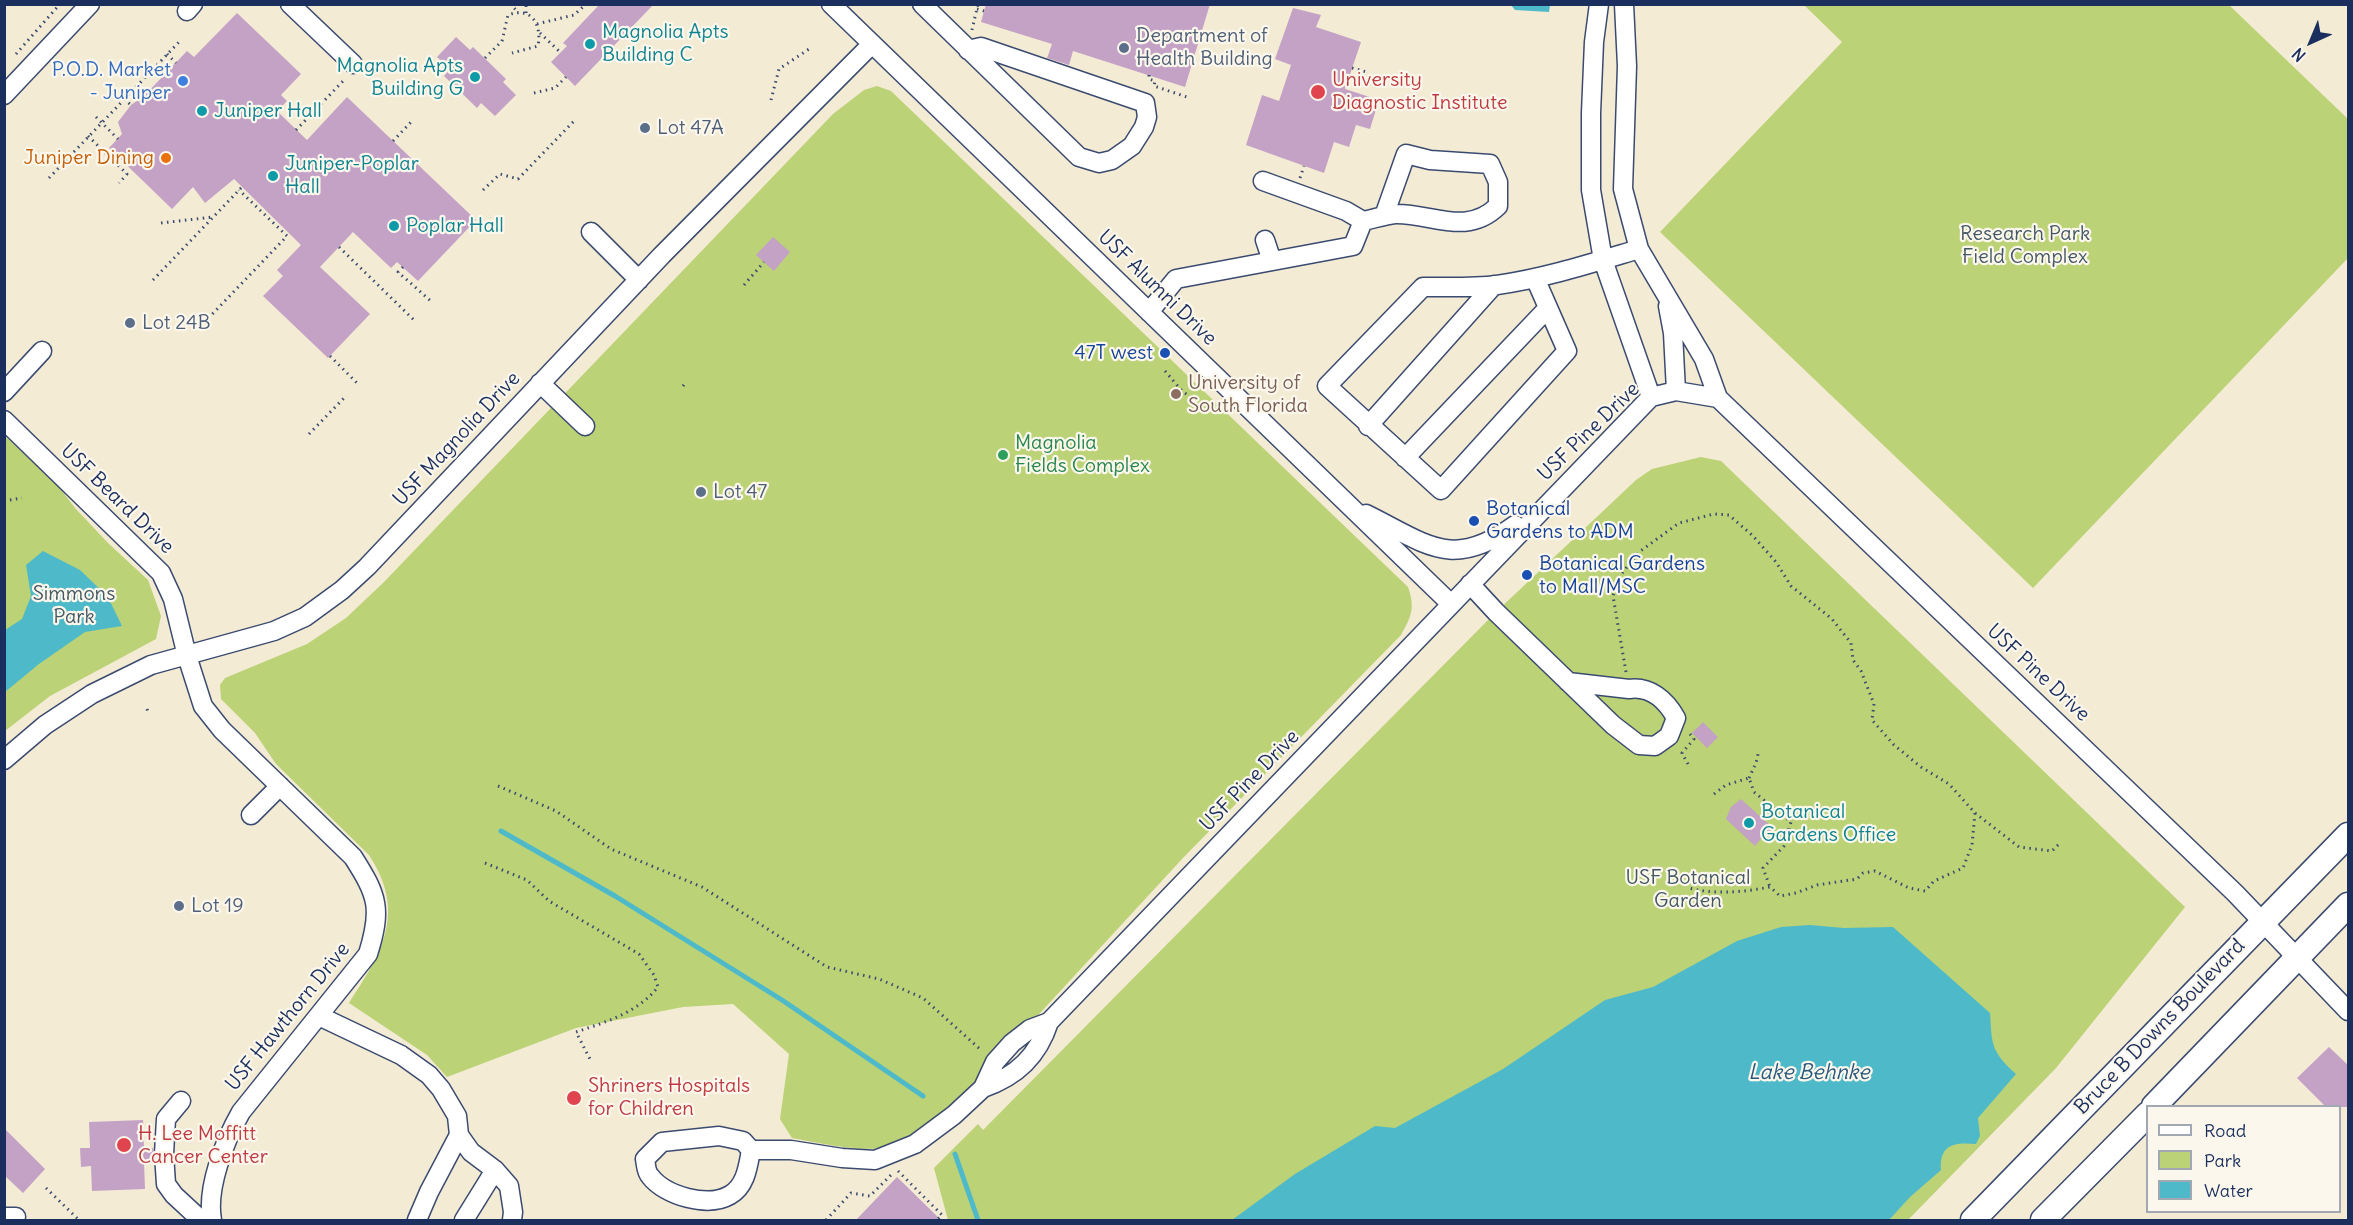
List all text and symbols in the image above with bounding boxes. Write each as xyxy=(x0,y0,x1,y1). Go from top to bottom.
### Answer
north arrow xyxy=(2281,12,2341,72)
place label: Magnolia Apts Building C xyxy=(602,20,728,67)
place label: Department of Health Building xyxy=(1136,24,1273,71)
marker: Magnolia Apts Building C xyxy=(583,37,597,51)
marker: Department of Health Building xyxy=(1117,41,1131,55)
text: N xyxy=(2288,44,2309,66)
place label: Magnolia Apts Building G xyxy=(337,54,463,101)
place label: P.O.D. Market - Juniper xyxy=(52,58,171,105)
place label: University Diagnostic Institute xyxy=(1332,68,1507,115)
marker: Magnolia Apts Building G xyxy=(468,70,482,84)
marker: P.O.D. Market - Juniper xyxy=(176,74,190,88)
marker: University Diagnostic Institute xyxy=(1309,83,1327,101)
place label: Juniper Hall xyxy=(214,99,322,123)
marker: Juniper Hall xyxy=(195,104,209,118)
place label: Lot 47A xyxy=(657,116,724,140)
marker: Lot 47A xyxy=(638,121,652,135)
place label: Juniper Dining xyxy=(24,146,154,170)
marker: Juniper Dining xyxy=(159,151,173,165)
place label: Juniper-Poplar Hall xyxy=(285,152,419,199)
marker: Juniper-Poplar Hall xyxy=(266,169,280,183)
place label: Poplar Hall xyxy=(406,214,504,238)
marker: Poplar Hall xyxy=(387,219,401,233)
park label: Research Park Field Complex xyxy=(1960,222,2090,269)
street label: USF Alumni Drive xyxy=(1093,225,1221,351)
place label: Lot 24B xyxy=(142,311,211,335)
marker: Lot 24B xyxy=(123,316,137,330)
place label: 47T west xyxy=(1074,341,1153,365)
marker: 47T west xyxy=(1158,346,1172,360)
street label: USF Magnolia Drive xyxy=(389,367,525,511)
place label: University of South Florida xyxy=(1188,371,1308,418)
street label: USF Pine Drive xyxy=(1533,378,1645,486)
marker: University of South Florida xyxy=(1169,387,1183,401)
place label: Magnolia Fields Complex xyxy=(1015,431,1150,478)
street label: USF Beard Drive xyxy=(55,439,179,559)
marker: Magnolia Fields Complex xyxy=(996,448,1010,462)
place label: Lot 47 xyxy=(713,480,767,504)
marker: Lot 47 xyxy=(694,485,708,499)
place label: Botanical Gardens to ADM xyxy=(1486,497,1634,544)
marker: Botanical Gardens to ADM xyxy=(1467,514,1481,528)
place label: Botanical Gardens to Mall/MSC xyxy=(1539,552,1705,599)
marker: Botanical Gardens to Mall/MSC xyxy=(1520,568,1534,582)
park label: Simmons Park xyxy=(33,582,115,629)
street label: USF Pine Drive xyxy=(1982,619,2094,727)
street label: USF Pine Drive xyxy=(1196,725,1304,837)
place label: Botanical Gardens Office xyxy=(1761,800,1896,847)
marker: Botanical Gardens Office xyxy=(1742,816,1756,830)
park label: USF Botanical Garden xyxy=(1625,866,1751,913)
place label: Lot 19 xyxy=(191,894,244,918)
marker: Lot 19 xyxy=(172,899,186,913)
street label: Bruce B Downs Boulevard xyxy=(2070,934,2250,1120)
street label: USF Hawthorn Drive xyxy=(221,938,355,1096)
water label: Lake Behnke xyxy=(1748,1060,1870,1086)
place label: Shriners Hospitals for Children xyxy=(588,1074,750,1121)
marker: Shriners Hospitals for Children xyxy=(565,1089,583,1107)
legend xyxy=(2146,1105,2341,1213)
text: Road xyxy=(2204,1119,2246,1142)
place label: H. Lee Moffitt Cancer Center xyxy=(138,1122,268,1169)
marker: H. Lee Moffitt Cancer Center xyxy=(115,1136,133,1154)
text: Park xyxy=(2204,1149,2241,1172)
text: Water xyxy=(2204,1179,2253,1202)

